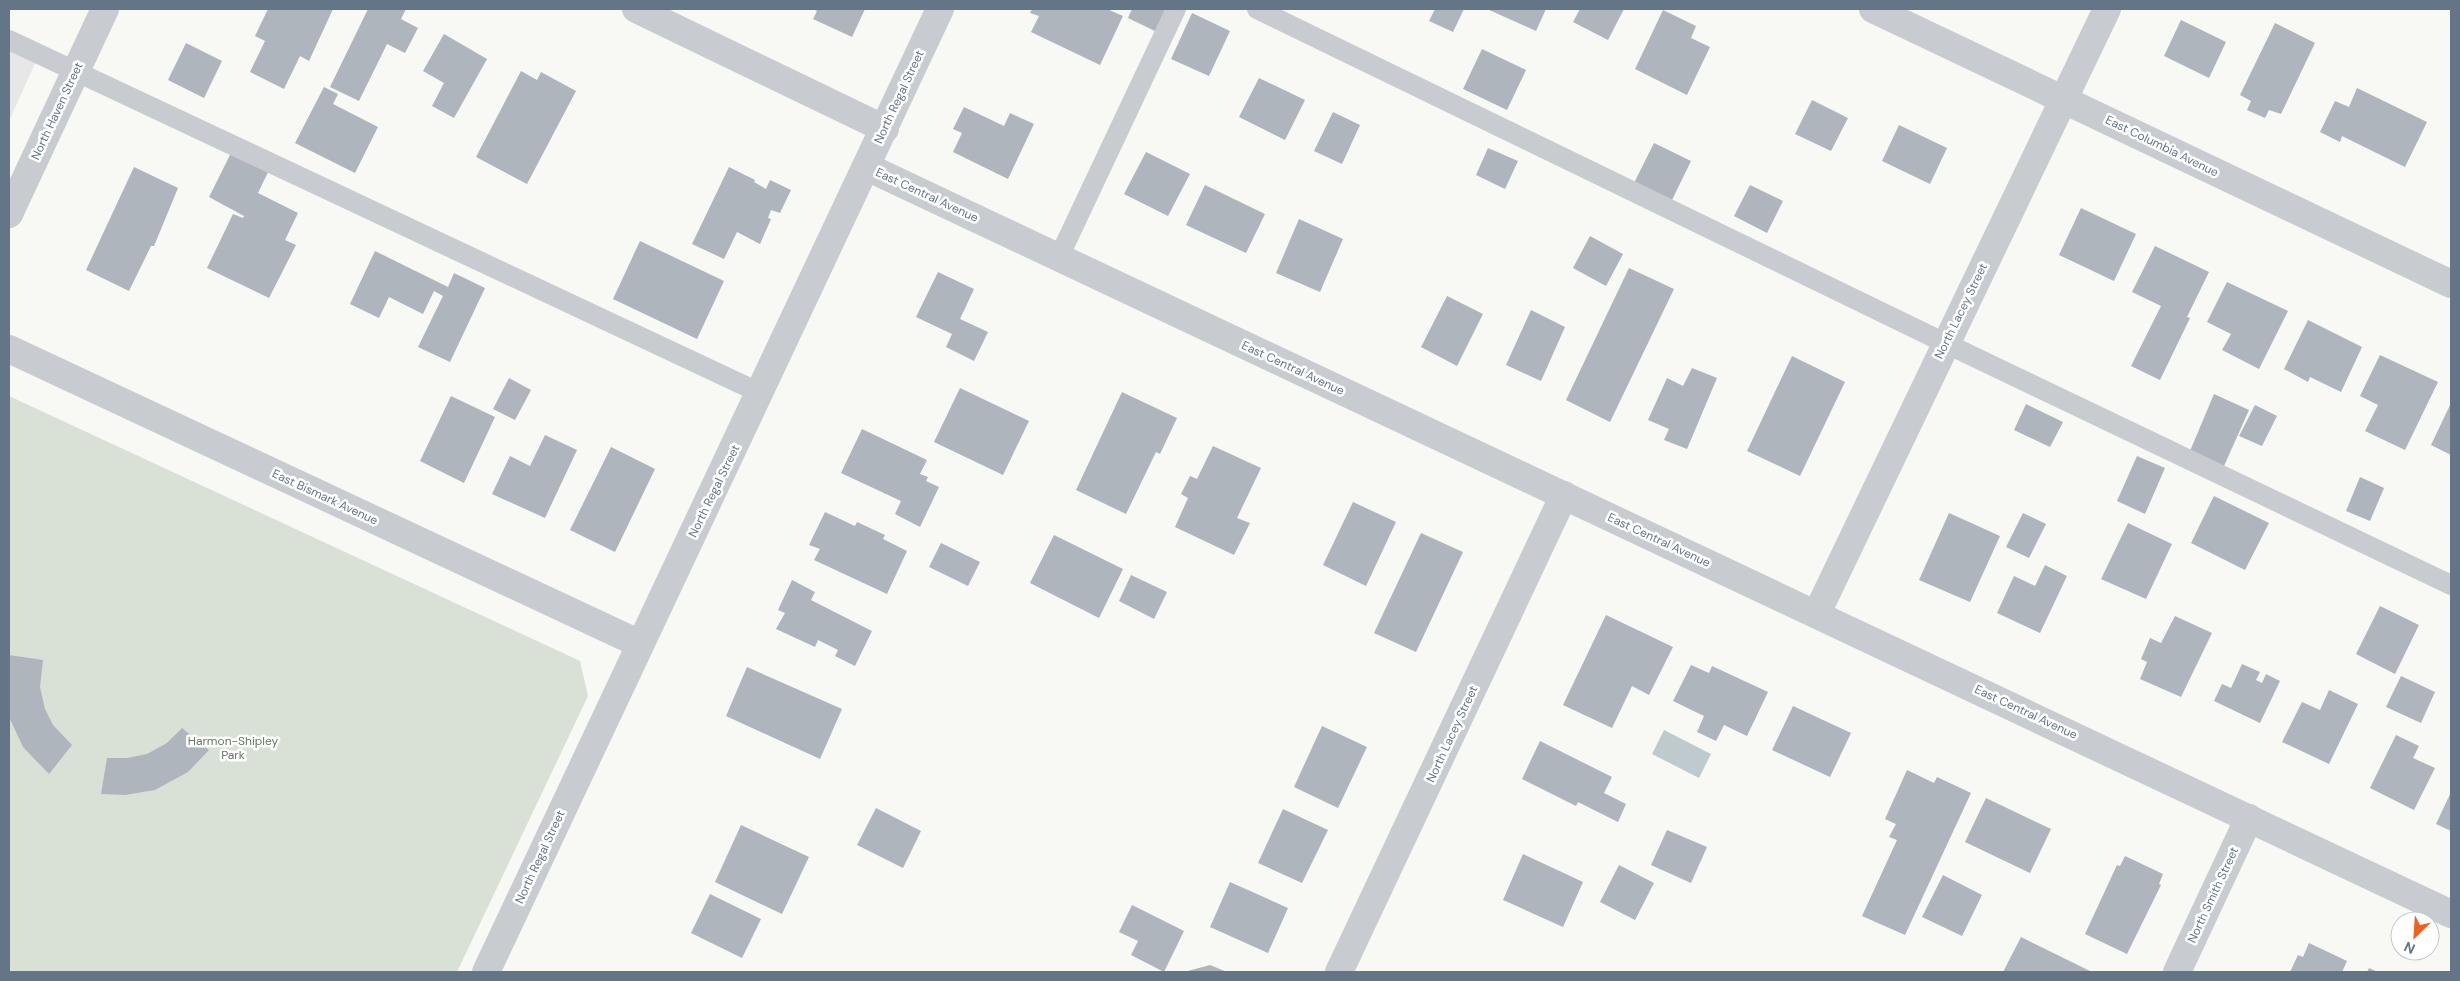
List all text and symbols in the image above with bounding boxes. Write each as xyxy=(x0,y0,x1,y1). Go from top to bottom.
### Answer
street label: North Regal Street xyxy=(870,47,928,146)
street label: North Haven Street xyxy=(27,59,87,162)
street label: East Columbia Avenue xyxy=(2103,112,2221,180)
street label: East Central Avenue xyxy=(873,164,981,226)
street label: North Lacey Street xyxy=(1931,260,1991,362)
street label: East Central Avenue xyxy=(1239,337,1347,399)
street label: North Regal Street xyxy=(685,442,744,540)
street label: East Bismark Avenue xyxy=(270,465,381,529)
street label: East Central Avenue xyxy=(1605,509,1713,571)
street label: East Central Avenue xyxy=(1972,681,2080,743)
street label: North Lacey Street xyxy=(1423,683,1482,785)
park label: Harmon-Shipley Park xyxy=(188,733,279,763)
street label: North Regal Street xyxy=(511,807,569,906)
street label: North Smith Street xyxy=(2184,844,2242,946)
north arrow xyxy=(2390,911,2440,961)
text: N xyxy=(2401,937,2418,958)

